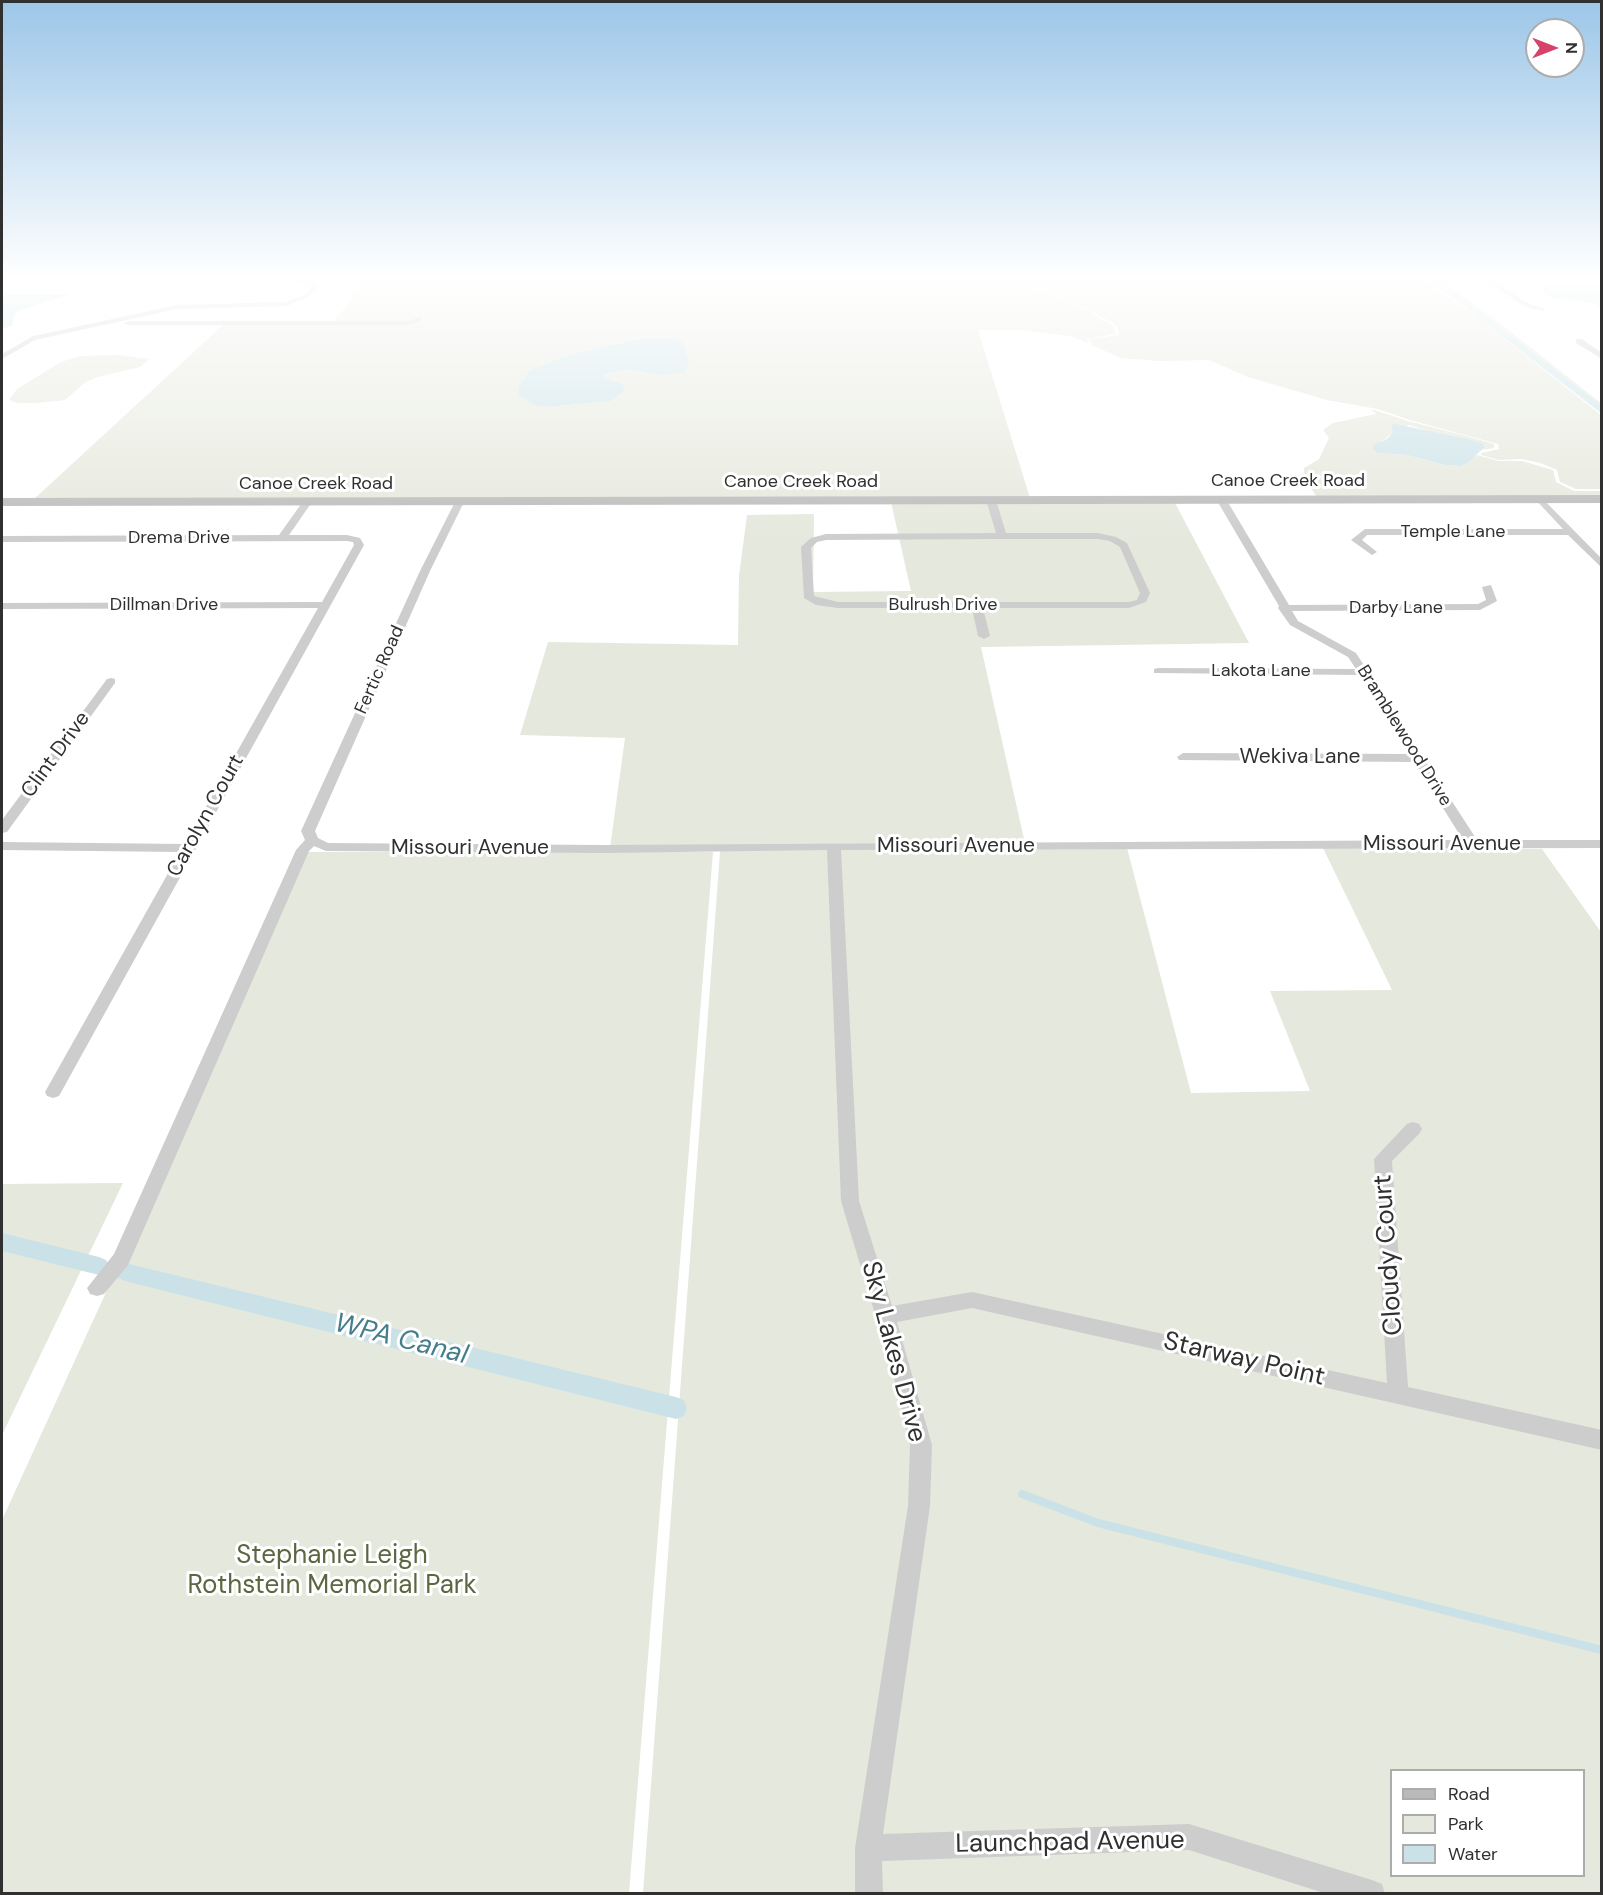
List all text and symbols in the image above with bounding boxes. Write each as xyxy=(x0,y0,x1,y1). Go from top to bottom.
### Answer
north arrow xyxy=(1525,18,1585,78)
text: N xyxy=(1561,42,1582,54)
street label: Canoe Creek Road xyxy=(1211,470,1365,492)
street label: Canoe Creek Road xyxy=(724,471,878,493)
street label: Canoe Creek Road xyxy=(239,473,393,495)
street label: Temple Lane xyxy=(1401,521,1505,543)
street label: Drema Drive xyxy=(128,527,230,549)
street label: Dillman Drive xyxy=(110,594,218,616)
street label: Bulrush Drive xyxy=(889,594,997,616)
street label: Darby Lane xyxy=(1349,597,1443,619)
street label: Fertic Road xyxy=(351,622,409,718)
street label: Lakota Lane xyxy=(1211,660,1311,682)
street label: Bramblewood Drive xyxy=(1352,662,1456,810)
street label: Clint Drive xyxy=(16,707,96,803)
street label: Wekiva Lane xyxy=(1240,744,1360,770)
street label: Carolyn Court xyxy=(162,750,250,882)
street label: Missouri Avenue xyxy=(1363,831,1521,857)
street label: Missouri Avenue xyxy=(877,833,1035,859)
street label: Missouri Avenue xyxy=(391,835,549,861)
street label: Cloudy Court xyxy=(1368,1174,1410,1336)
street label: Sky Lakes Drive xyxy=(854,1258,932,1446)
water label: WPA Canal xyxy=(331,1308,471,1372)
street label: Starway Point xyxy=(1160,1326,1328,1394)
park label: Stephanie Leigh Rothstein Memorial Park xyxy=(187,1540,477,1601)
legend xyxy=(1390,1769,1585,1877)
text: Road xyxy=(1448,1782,1490,1806)
text: Park xyxy=(1448,1812,1484,1836)
street label: Launchpad Avenue xyxy=(955,1825,1185,1861)
text: Water xyxy=(1448,1842,1498,1866)

